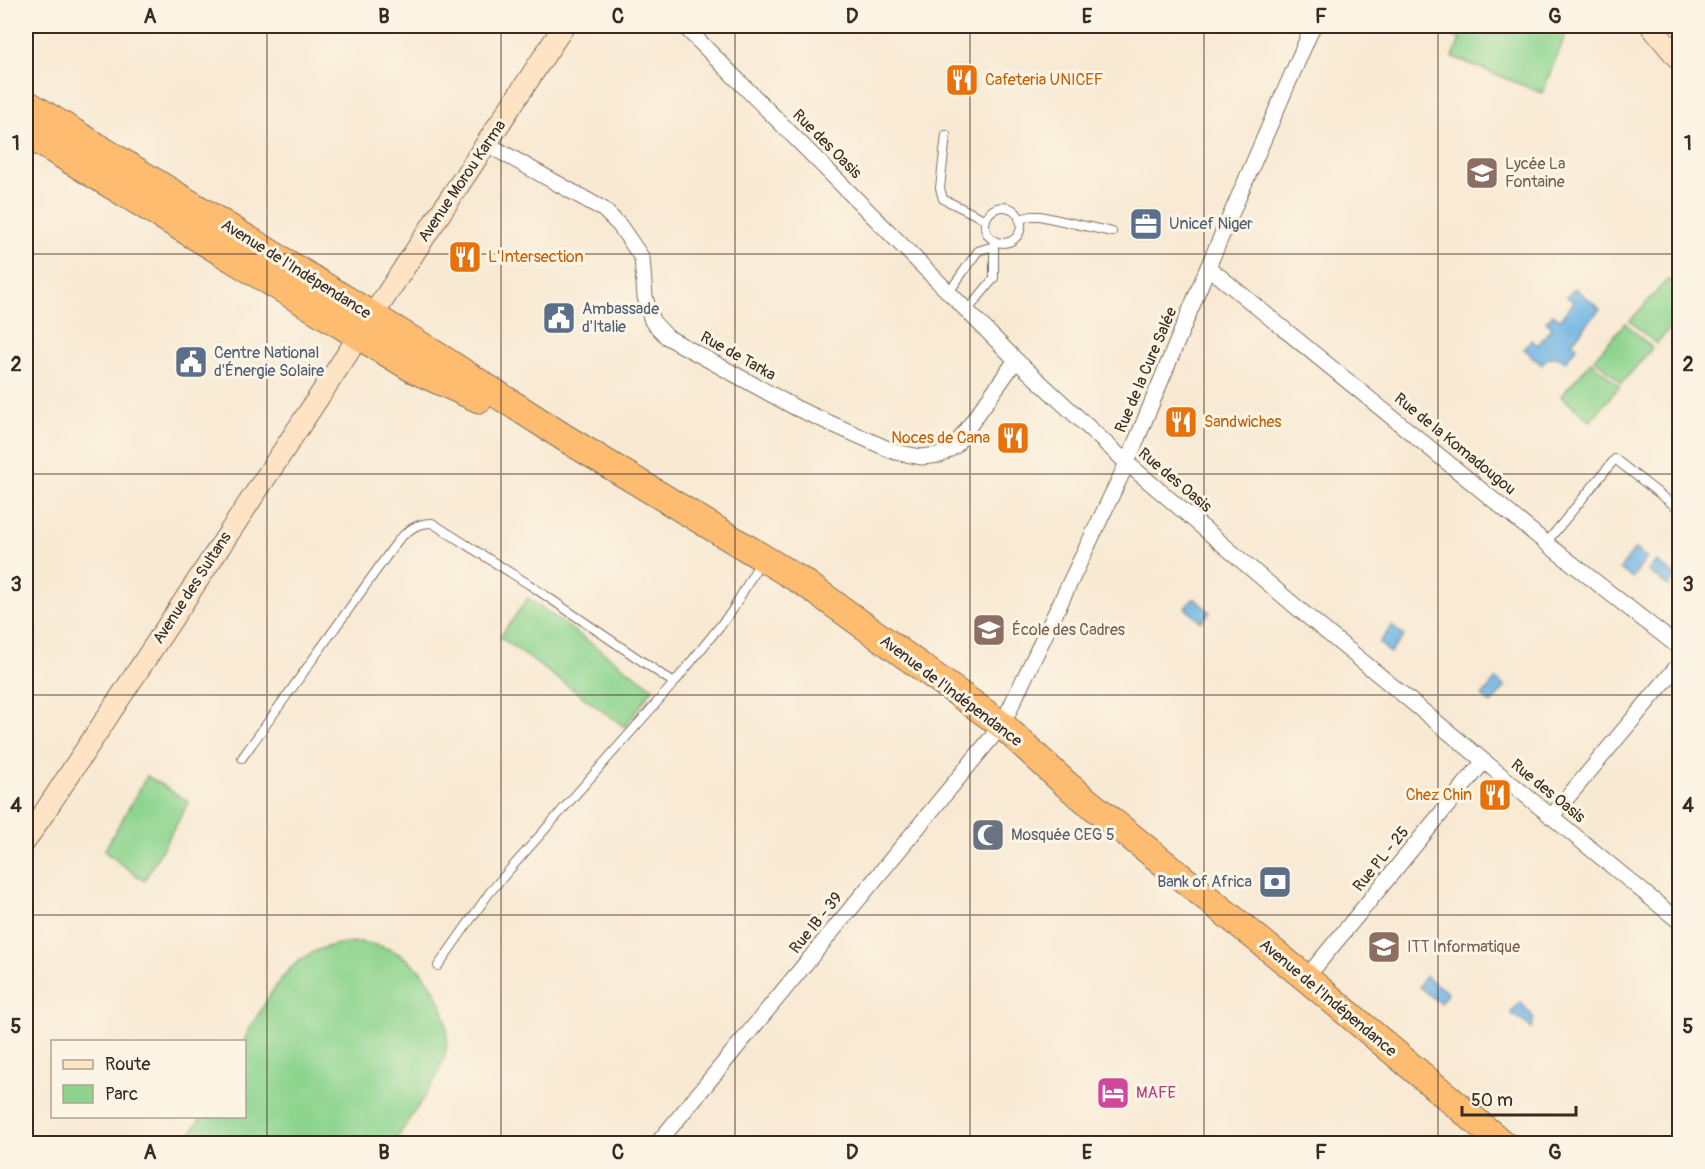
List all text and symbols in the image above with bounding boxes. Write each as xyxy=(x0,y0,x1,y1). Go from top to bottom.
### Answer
text: A xyxy=(144,4,157,29)
text: B xyxy=(378,4,390,29)
text: C xyxy=(612,4,624,29)
text: D xyxy=(846,4,859,29)
text: E xyxy=(1082,4,1093,29)
text: F xyxy=(1315,4,1327,29)
text: G xyxy=(1548,4,1562,29)
restaurant icon: Cafeteria UNICEF xyxy=(944,62,980,98)
place label: Cafeteria UNICEF xyxy=(985,70,1104,90)
street label: Rue des Oasis xyxy=(788,105,866,183)
street label: Avenue Morou Karma xyxy=(414,116,510,246)
text: 1 xyxy=(12,131,20,156)
text: 1 xyxy=(1684,131,1692,156)
place label: Lycée La Fontaine xyxy=(1505,154,1565,192)
school or university icon: Lycée La Fontaine xyxy=(1464,155,1500,191)
office icon: Unicef Niger xyxy=(1128,206,1164,242)
place label: Unicef Niger xyxy=(1169,214,1253,234)
street label: Avenue de l'Indépendance xyxy=(217,215,375,323)
restaurant icon: L'Intersection xyxy=(447,239,483,275)
place label: L'Intersection xyxy=(488,247,584,267)
place label: Ambassade d'Italie xyxy=(582,299,659,337)
public building icon: Ambassade d'Italie xyxy=(541,300,577,336)
street label: Rue de la Cure Salée xyxy=(1111,304,1182,436)
street label: Rue de Tarka xyxy=(697,327,779,385)
place label: Centre National d'Énergie Solaire xyxy=(214,343,324,381)
public building icon: Centre National d'Énergie Solaire xyxy=(173,344,209,380)
text: 2 xyxy=(10,352,22,377)
text: 2 xyxy=(1682,352,1694,377)
street label: Rue de la Komadougou xyxy=(1390,389,1520,499)
restaurant icon: Sandwiches xyxy=(1163,404,1199,440)
place label: Sandwiches xyxy=(1204,412,1282,432)
restaurant icon: Noces de Cana xyxy=(995,420,1031,456)
place label: Noces de Cana xyxy=(891,428,990,448)
street label: Rue des Oasis xyxy=(1134,443,1216,517)
street label: Avenue des Sultans xyxy=(148,528,236,648)
text: 3 xyxy=(10,572,22,597)
text: 3 xyxy=(1682,572,1694,597)
school or university icon: École des Cadres xyxy=(971,612,1007,648)
place label: École des Cadres xyxy=(1012,620,1125,640)
street label: Avenue de l'Indépendance xyxy=(876,631,1026,751)
street label: Rue des Oasis xyxy=(1507,755,1589,827)
restaurant icon: Chez Chin xyxy=(1477,777,1513,813)
place label: Chez Chin xyxy=(1406,785,1472,805)
text: 4 xyxy=(10,793,22,818)
text: 4 xyxy=(1682,793,1694,818)
mosque icon: Mosquée CEG 5 xyxy=(970,817,1006,853)
street label: Rue PL - 25 xyxy=(1349,822,1413,896)
place label: Mosquée CEG 5 xyxy=(1011,825,1115,845)
bank icon: Bank of Africa xyxy=(1257,864,1293,900)
place label: Bank of Africa xyxy=(1157,872,1252,892)
street label: Rue IB - 39 xyxy=(785,888,847,958)
school or university icon: ITT Informatique xyxy=(1366,929,1402,965)
street label: Avenue de l'Indépendance xyxy=(1255,935,1401,1061)
place label: ITT Informatique xyxy=(1407,937,1520,957)
text: 5 xyxy=(11,1014,22,1039)
text: 5 xyxy=(1683,1014,1694,1039)
legend xyxy=(51,1040,246,1118)
text: Route xyxy=(105,1053,150,1076)
hotel icon: MAFE xyxy=(1095,1075,1131,1111)
scale bar xyxy=(1462,1079,1576,1117)
text: Parc xyxy=(105,1083,138,1106)
place label: MAFE xyxy=(1136,1083,1176,1103)
text: 50 m xyxy=(1471,1089,1513,1112)
text: A xyxy=(144,1140,157,1165)
text: B xyxy=(378,1140,390,1165)
text: C xyxy=(612,1140,624,1165)
text: D xyxy=(846,1140,859,1165)
text: E xyxy=(1082,1140,1093,1165)
text: F xyxy=(1315,1140,1327,1165)
text: G xyxy=(1548,1140,1562,1165)

